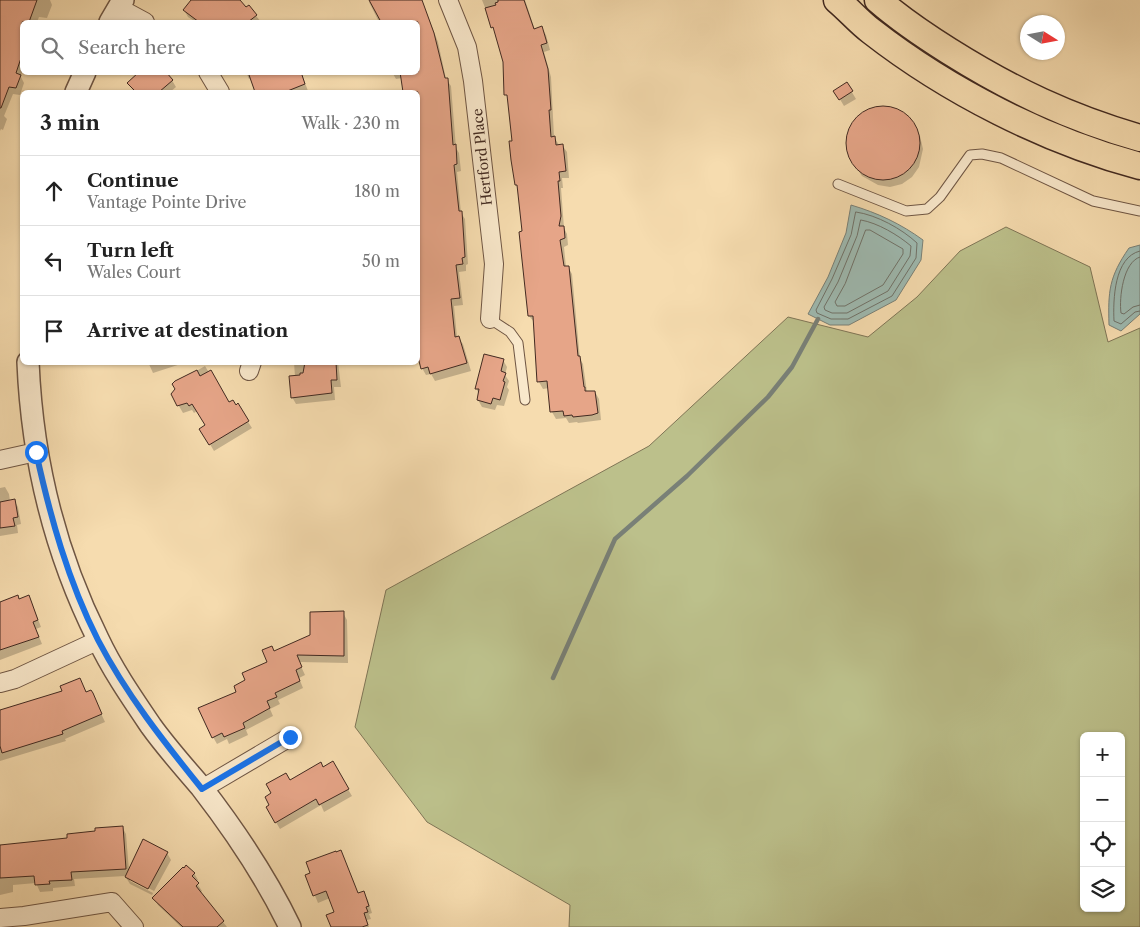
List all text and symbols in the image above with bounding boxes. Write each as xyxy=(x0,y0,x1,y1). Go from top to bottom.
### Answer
north arrow xyxy=(1020,15,1065,60)
search box xyxy=(20,20,420,75)
icon: search xyxy=(38,34,66,62)
text: Search here xyxy=(78,36,186,59)
street label: Hertford Place xyxy=(468,107,496,207)
text: 3 min xyxy=(40,110,100,135)
text: Walk · 230 m xyxy=(301,113,400,133)
text: Continue xyxy=(87,169,179,192)
icon: ahead xyxy=(40,177,68,205)
text: 180 m xyxy=(354,181,400,201)
text: Vantage Pointe Drive xyxy=(87,192,247,212)
text: Turn left xyxy=(87,239,174,262)
icon: left xyxy=(40,247,68,275)
text: 50 m xyxy=(362,251,400,271)
text: Wales Court xyxy=(87,262,181,282)
icon: arrive xyxy=(40,317,68,345)
text: Arrive at destination xyxy=(87,319,288,342)
route start xyxy=(25,441,48,464)
route end xyxy=(279,726,302,749)
map controls xyxy=(1080,732,1125,912)
button: + xyxy=(1080,732,1125,777)
button: − xyxy=(1080,777,1125,822)
button: locate xyxy=(1080,822,1125,867)
button: layers xyxy=(1080,867,1125,912)

